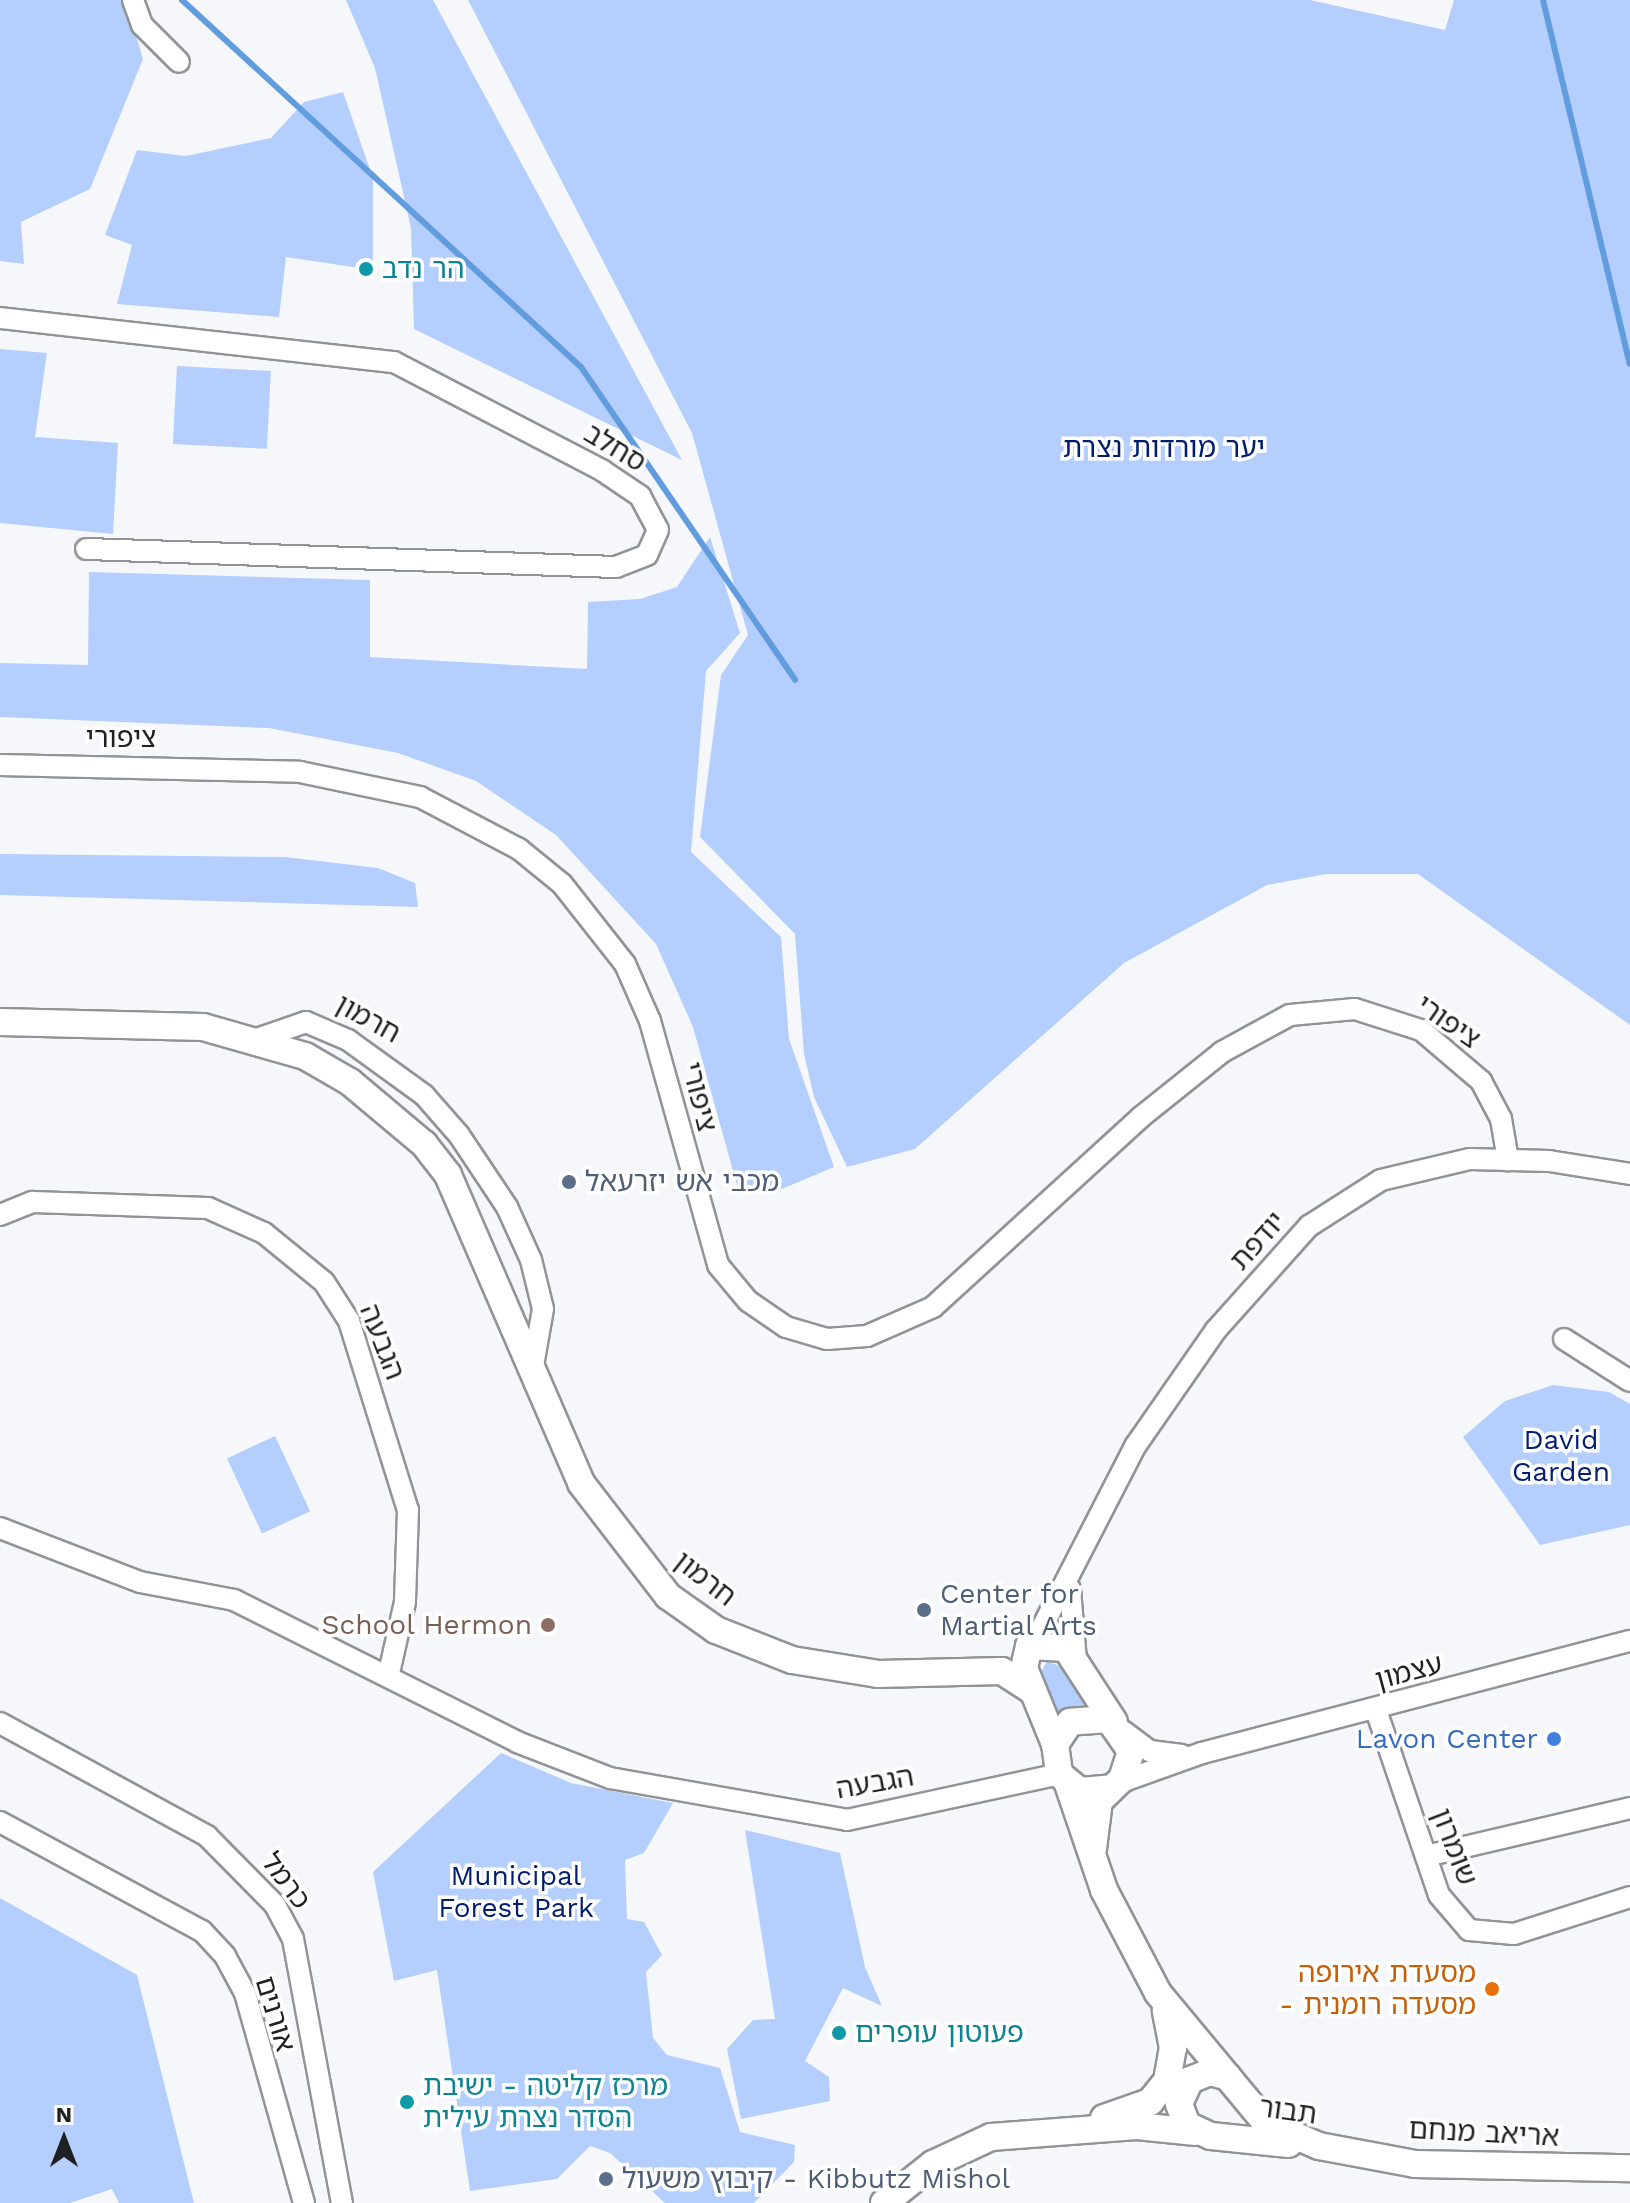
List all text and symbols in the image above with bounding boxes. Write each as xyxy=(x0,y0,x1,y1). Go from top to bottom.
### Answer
place label: הר נדב xyxy=(382,252,464,286)
marker: הר נדב xyxy=(357,260,375,278)
street label: סחלב xyxy=(578,417,652,479)
park label: יער מורדות נצרת xyxy=(1063,431,1265,465)
street label: ציפורי xyxy=(86,721,156,755)
street label: חרמון xyxy=(330,988,406,1050)
street label: ציפורי xyxy=(1410,988,1486,1056)
street label: ציפורי xyxy=(674,1059,724,1135)
place label: מכבי אש יזרעאל xyxy=(585,1165,779,1199)
marker: מכבי אש יזרעאל xyxy=(560,1173,578,1191)
street label: יודפת xyxy=(1223,1205,1293,1277)
street label: הגבעה xyxy=(352,1299,412,1385)
park label: David Garden xyxy=(1512,1423,1610,1489)
street label: חרמון xyxy=(667,1544,743,1614)
place label: Center for Martial Arts xyxy=(940,1577,1099,1643)
marker: Center for Martial Arts xyxy=(915,1601,933,1619)
place label: School Hermon xyxy=(321,1608,532,1642)
marker: School Hermon xyxy=(539,1616,557,1634)
street label: עצמון xyxy=(1372,1647,1446,1697)
place label: Lavon Center xyxy=(1356,1722,1538,1756)
marker: Lavon Center xyxy=(1545,1730,1563,1748)
street label: הגבעה xyxy=(834,1760,916,1806)
street label: שומרון xyxy=(1424,1804,1484,1890)
street label: כרמל xyxy=(254,1846,318,1916)
park label: Municipal Forest Park xyxy=(438,1859,594,1925)
place label: מסעדת אירופה - מסעדה רומנית xyxy=(1279,1956,1476,2022)
street label: אורנים xyxy=(248,1972,302,2056)
marker: מסעדת אירופה - מסעדה רומנית xyxy=(1483,1980,1501,1998)
place label: פעוטון עופרים xyxy=(855,2016,1024,2050)
marker: פעוטון עופרים xyxy=(830,2024,848,2042)
place label: מרכז קליטה - ישיבת הסדר נצרת עילית xyxy=(423,2069,668,2135)
street label: תבור xyxy=(1257,2090,1319,2132)
marker: מרכז קליטה - ישיבת הסדר נצרת עילית xyxy=(398,2093,416,2111)
north arrow xyxy=(24,2099,104,2179)
text: N xyxy=(56,2102,72,2127)
street label: אריאב מנחם xyxy=(1408,2112,1560,2154)
place label: קיבוץ משעול - Kibbutz Mishol xyxy=(622,2162,1010,2196)
marker: קיבוץ משעול - Kibbutz Mishol xyxy=(597,2170,615,2188)

